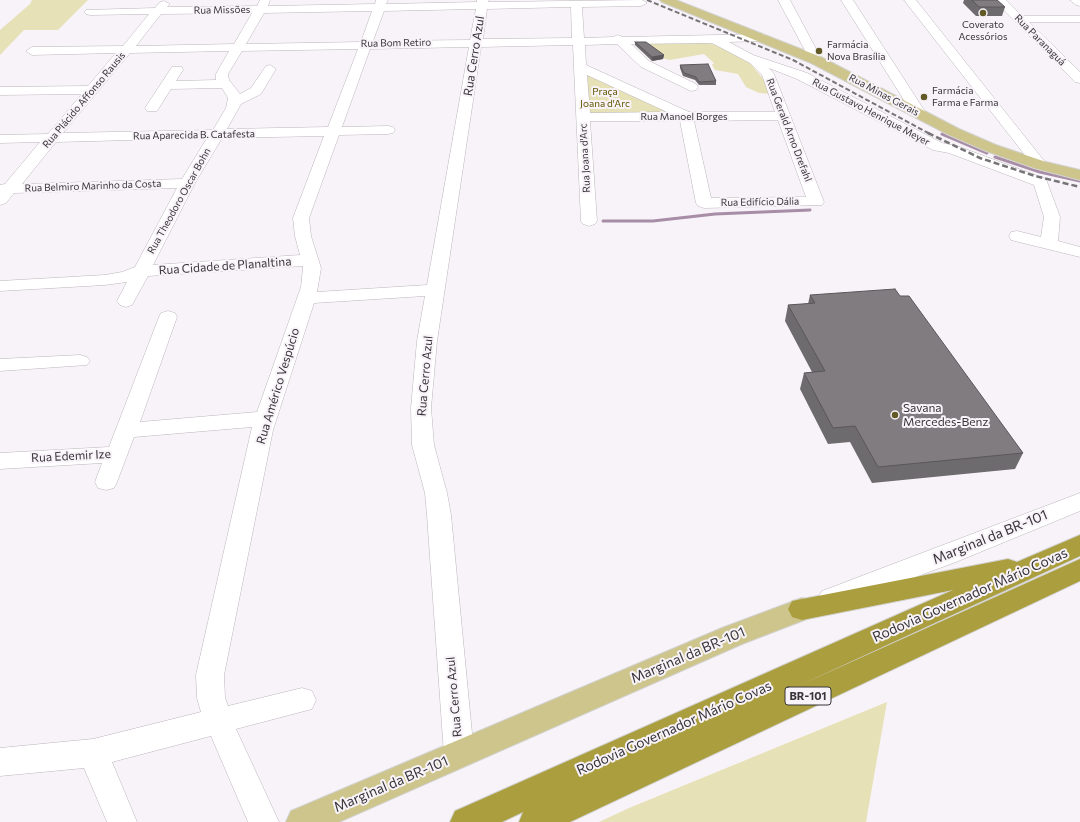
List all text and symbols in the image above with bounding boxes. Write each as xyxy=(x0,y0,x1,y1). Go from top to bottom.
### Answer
street label: Rua Missões xyxy=(194,4,250,16)
marker: Coverato Acessórios xyxy=(978,8,988,18)
street label: Rua Paranaguá xyxy=(1012,12,1068,68)
street label: Rua Cerro Azul xyxy=(461,15,487,97)
place label: Coverato Acessórios xyxy=(959,19,1007,42)
street label: Rua Bom Retiro xyxy=(361,36,431,50)
place label: Farmácia Nova Brasília xyxy=(827,39,886,62)
marker: Farmácia Nova Brasília xyxy=(814,46,824,56)
street label: Rua Plácido Affonso Rausis xyxy=(40,49,128,151)
street label: Rua Minas Gerais xyxy=(847,71,921,119)
street label: Rua Gustavo Henrique Meyer xyxy=(810,76,932,148)
street label: Rua Gerald Arno Drefahl xyxy=(764,77,814,183)
place label: Farmácia Farma e Farma xyxy=(932,85,999,108)
park label: Praça Joana d'Arc xyxy=(580,86,630,110)
marker: Farmácia Farma e Farma xyxy=(919,92,929,102)
street label: Rua Manoel Borges xyxy=(640,111,728,123)
street label: Rua Joana d'Arc xyxy=(577,123,593,193)
street label: Rua Aparecida B. Catafesta xyxy=(133,128,255,142)
street label: Rua Theodoro Oscar Bohn xyxy=(145,146,213,256)
street label: Rua Belmiro Marinho da Costa xyxy=(24,178,162,194)
street label: Rua Edifício Dália xyxy=(721,195,799,209)
street label: Rua Cidade de Planaltina xyxy=(158,254,292,278)
street label: Rua Américo Vespúcio xyxy=(253,326,303,446)
street label: Rua Cerro Azul xyxy=(414,335,436,417)
place label: Savana Mercedes-Benz xyxy=(903,401,988,429)
marker: Savana Mercedes-Benz xyxy=(890,410,900,420)
street label: Rua Edemir Ize xyxy=(31,447,111,465)
street label: Marginal da BR-101 xyxy=(930,506,1050,568)
street label: Rodovia Governador Mário Covas xyxy=(870,544,1070,646)
street label: Marginal da BR-101 xyxy=(628,623,748,687)
street label: Rua Cerro Azul xyxy=(443,656,465,738)
street label: Rodovia Governador Mário Covas xyxy=(574,677,774,779)
road number: BR-101 xyxy=(785,687,831,705)
street label: Marginal da BR-101 xyxy=(331,752,451,816)

